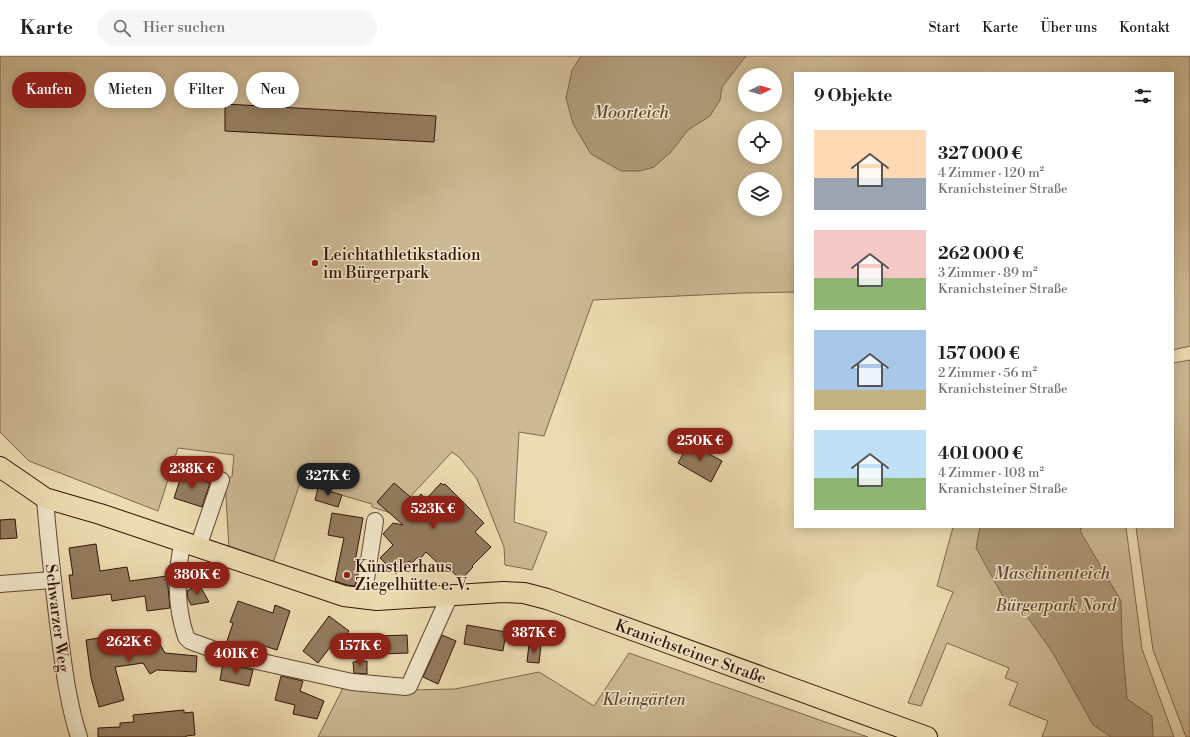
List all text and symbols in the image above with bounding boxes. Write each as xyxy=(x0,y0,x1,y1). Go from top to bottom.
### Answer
search box xyxy=(97,10,377,46)
text: Karte xyxy=(20,16,73,40)
icon: search xyxy=(111,17,133,39)
text: Hier suchen xyxy=(143,18,225,37)
text: Start xyxy=(928,19,960,37)
text: Karte xyxy=(982,19,1018,37)
text: Über uns xyxy=(1040,19,1097,37)
text: Kontakt xyxy=(1119,19,1170,37)
north arrow xyxy=(738,68,782,112)
map controls xyxy=(738,68,782,216)
chip: Kaufen xyxy=(12,72,86,108)
chip: Mieten xyxy=(94,72,166,108)
chip: Filter xyxy=(174,72,238,108)
chip: Neu xyxy=(246,72,299,108)
text: 9 Objekte xyxy=(814,85,892,107)
icon: filters xyxy=(1132,85,1154,107)
water label: Moorteich xyxy=(593,102,670,124)
button: locate xyxy=(738,120,782,164)
text: 327 000 € xyxy=(938,143,1022,165)
icon: home xyxy=(846,146,894,194)
text: 4 Zimmer · 120 m² xyxy=(938,165,1044,181)
button: layers xyxy=(738,172,782,216)
text: Kranichsteiner Straße xyxy=(938,181,1068,197)
text: 262 000 € xyxy=(938,243,1024,265)
place label: Leichtathletikstadion im Bürgerpark xyxy=(323,245,481,283)
icon: home xyxy=(846,246,894,294)
marker: Leichtathletikstadion im Bürgerpark xyxy=(310,258,320,268)
text: 3 Zimmer · 89 m² xyxy=(938,265,1038,281)
text: Kranichsteiner Straße xyxy=(938,281,1068,297)
text: 157 000 € xyxy=(938,343,1020,365)
icon: home xyxy=(846,346,894,394)
text: 2 Zimmer · 56 m² xyxy=(938,365,1037,381)
text: Kranichsteiner Straße xyxy=(938,381,1068,397)
pin: 250K € xyxy=(667,428,733,462)
text: 250K € xyxy=(677,433,723,449)
text: 401 000 € xyxy=(938,443,1023,465)
icon: home xyxy=(846,446,894,494)
pin: 238K € xyxy=(159,456,225,490)
text: 238K € xyxy=(169,461,215,477)
pin: 327K € xyxy=(295,463,361,497)
text: 4 Zimmer · 108 m² xyxy=(938,465,1044,481)
text: 327K € xyxy=(306,468,350,484)
text: Kranichsteiner Straße xyxy=(938,481,1068,497)
pin: 523K € xyxy=(400,496,466,530)
text: 523K € xyxy=(410,501,456,517)
place label: Künstlerhaus Ziegelhütte e. V. xyxy=(355,557,470,595)
pin: 380K € xyxy=(164,562,230,596)
street label: Schwarzer Weg xyxy=(40,563,74,674)
water label: Maschinenteich xyxy=(994,563,1111,585)
text: 380K € xyxy=(174,567,220,583)
marker: Künstlerhaus Ziegelhütte e. V. xyxy=(342,570,352,580)
park label: Bürgerpark Nord xyxy=(995,596,1117,616)
street label: Kranichsteiner Straße xyxy=(612,615,769,689)
pin: 387K € xyxy=(501,620,567,654)
text: 387K € xyxy=(512,625,556,641)
pin: 262K € xyxy=(96,629,162,663)
pin: 157K € xyxy=(327,633,393,667)
text: 262K € xyxy=(106,634,152,650)
text: 157K € xyxy=(339,638,381,654)
pin: 401K € xyxy=(203,641,269,675)
text: 401K € xyxy=(213,646,259,662)
park label: Kleingärten xyxy=(602,690,687,710)

